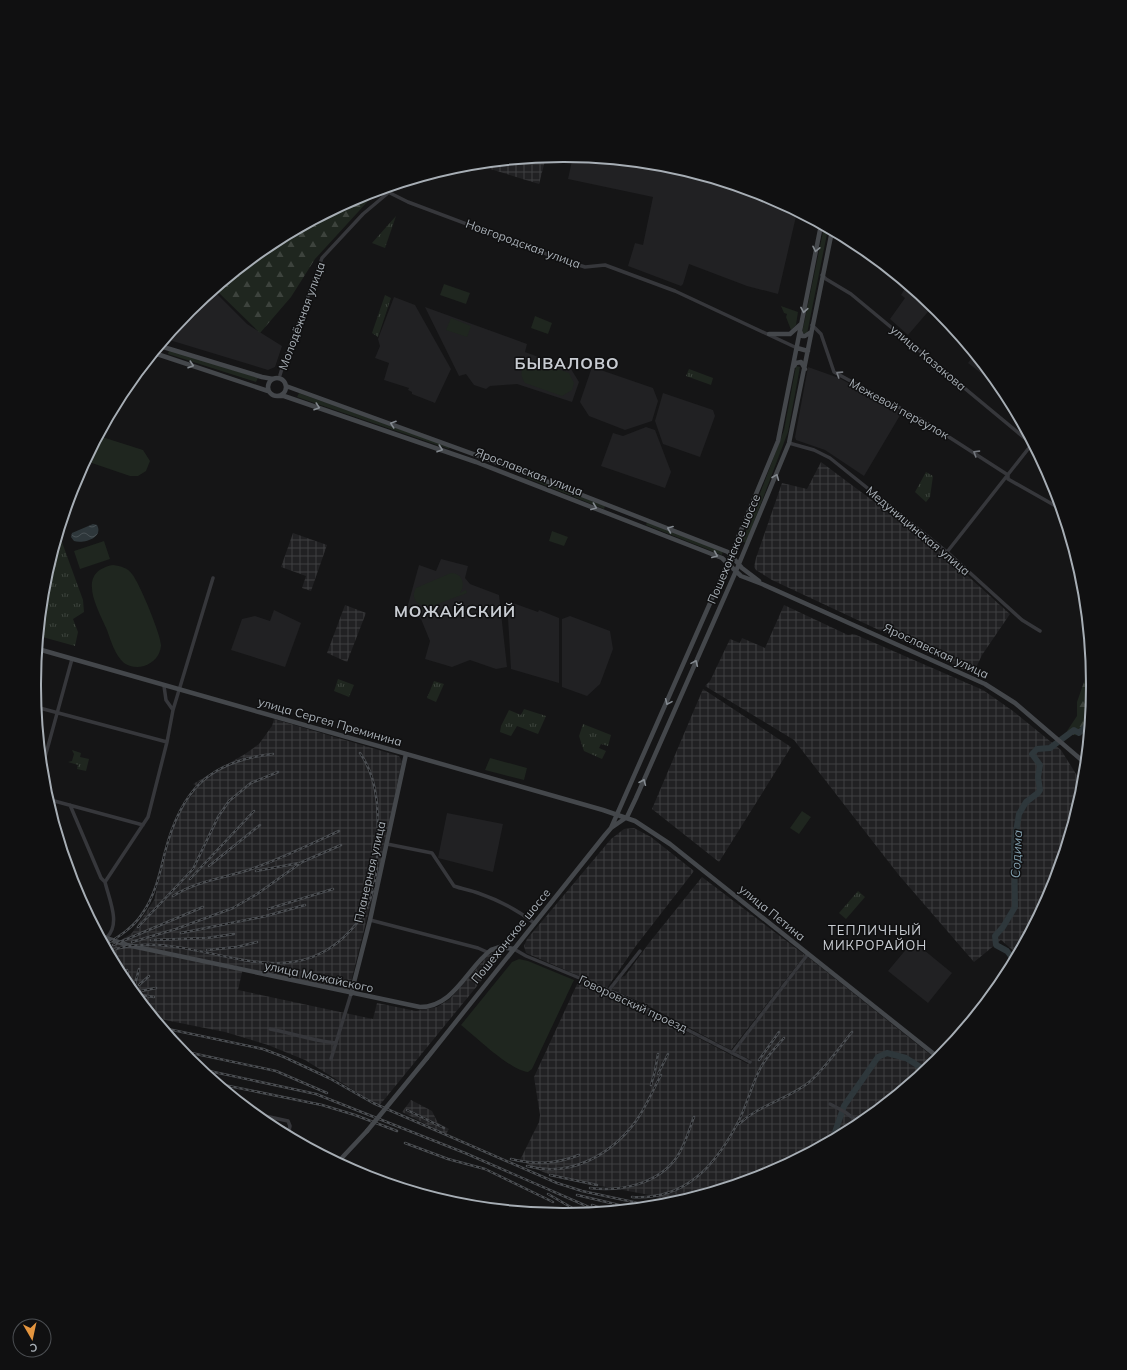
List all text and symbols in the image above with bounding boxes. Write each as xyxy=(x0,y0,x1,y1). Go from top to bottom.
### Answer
street label: Новгородская улица xyxy=(464,216,583,271)
one-way arrow xyxy=(812,245,820,252)
street label: Молодёжная улица xyxy=(275,260,328,372)
one-way arrow xyxy=(800,307,808,314)
street label: улица Казакова xyxy=(887,322,969,394)
district label: БЫВАЛОВО xyxy=(514,353,620,373)
one-way arrow xyxy=(187,361,194,369)
one-way arrow xyxy=(836,371,843,379)
street label: Межевой переулок xyxy=(847,375,952,442)
one-way arrow xyxy=(313,403,320,411)
one-way arrow xyxy=(390,421,397,429)
street label: Ярославская улица xyxy=(473,444,585,499)
one-way arrow xyxy=(436,445,443,453)
one-way arrow xyxy=(973,451,980,458)
one-way arrow xyxy=(771,473,779,480)
street label: Медуницинская улица xyxy=(863,483,973,579)
street label: Пошехонское шоссе xyxy=(704,491,764,606)
one-way arrow xyxy=(591,503,598,511)
one-way arrow xyxy=(666,526,673,534)
one-way arrow xyxy=(712,551,719,559)
district label: МОЖАЙСКИЙ xyxy=(394,601,516,621)
street label: Ярославская улица xyxy=(881,620,991,681)
one-way arrow xyxy=(690,659,698,667)
street label: улица Сергея Преминина xyxy=(256,694,404,749)
one-way arrow xyxy=(664,698,672,705)
one-way arrow xyxy=(638,778,646,786)
street label: Планерная улица xyxy=(351,820,389,924)
water label: Содима xyxy=(1007,829,1025,879)
street label: улица Петина xyxy=(736,881,809,944)
street label: Пошехонское шоссе xyxy=(468,885,554,986)
district label: ТЕПЛИЧНЫЙ МИКРОРАЙОН xyxy=(823,922,927,953)
street label: улица Можайского xyxy=(263,958,375,995)
street label: Говоровский проезд xyxy=(576,972,690,1035)
north arrow xyxy=(12,1318,52,1358)
text: С xyxy=(28,1340,38,1355)

